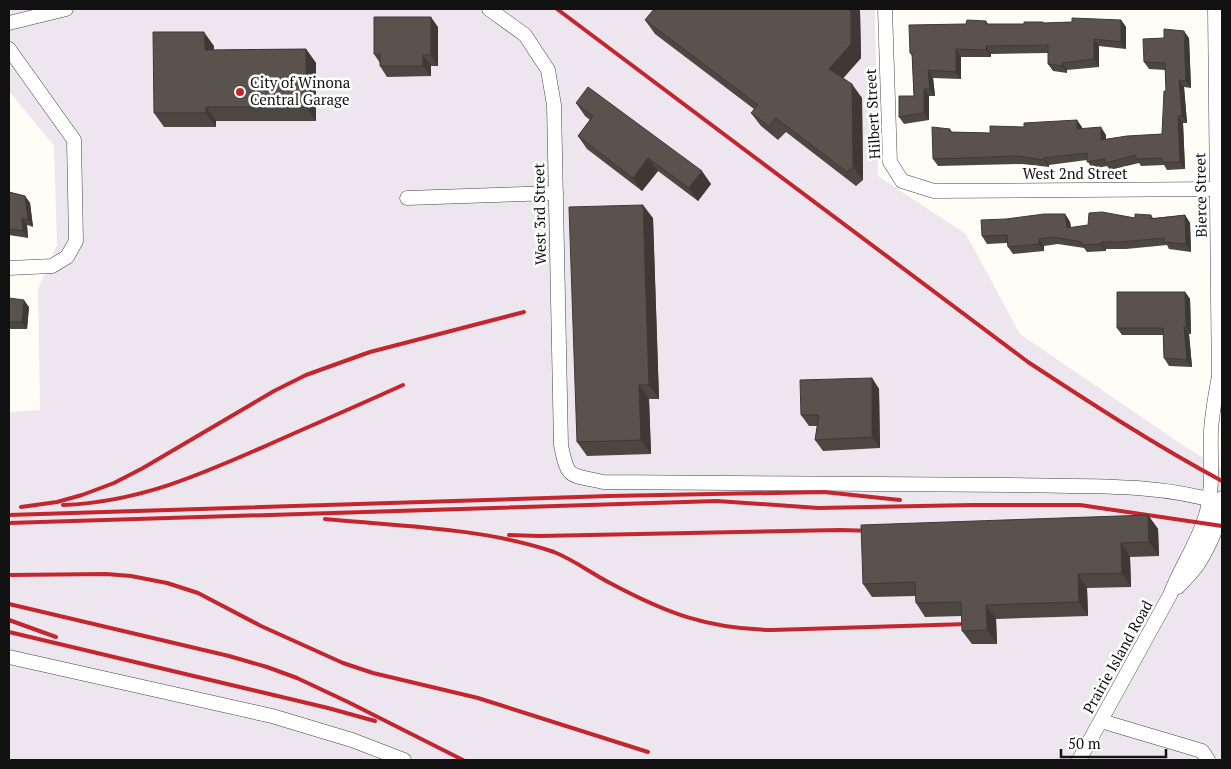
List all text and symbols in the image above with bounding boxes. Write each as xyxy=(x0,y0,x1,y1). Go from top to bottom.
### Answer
street label: Hilbert Street xyxy=(860,68,884,160)
place label: City of Winona Central Garage xyxy=(250,72,351,109)
marker: City of Winona Central Garage xyxy=(234,86,246,98)
street label: Bierce Street xyxy=(1189,152,1211,238)
street label: West 3rd Street xyxy=(528,162,550,265)
street label: West 2nd Street xyxy=(1022,163,1128,183)
street label: Prairie Island Road xyxy=(1078,596,1157,717)
scale bar xyxy=(1061,726,1166,758)
text: 50 m xyxy=(1068,733,1101,753)

